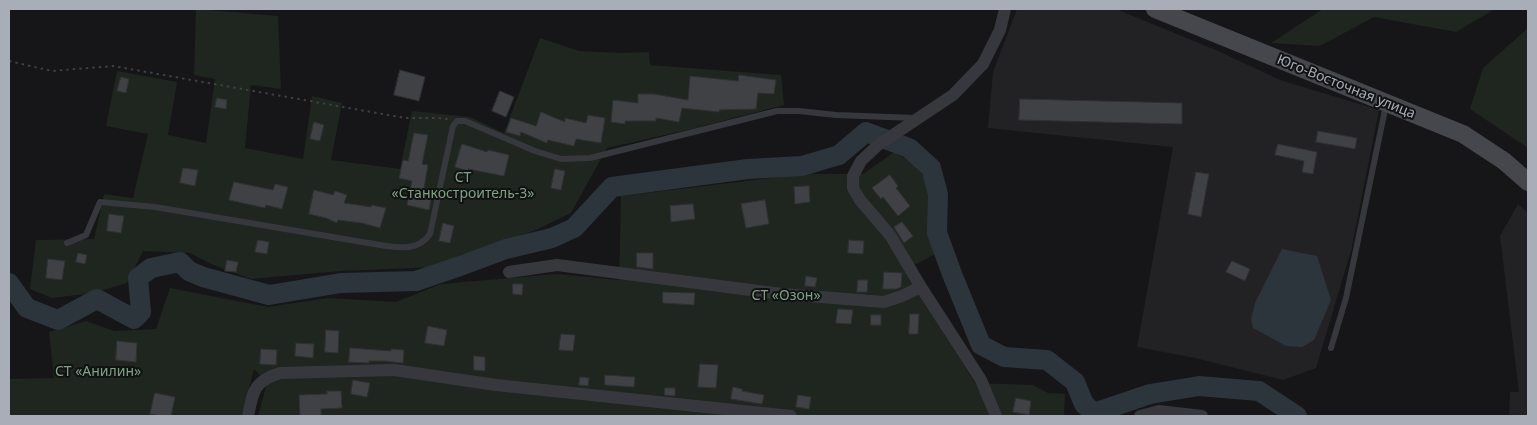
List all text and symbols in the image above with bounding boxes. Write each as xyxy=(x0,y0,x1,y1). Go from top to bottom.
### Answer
street label: Юго-Восточная улица xyxy=(1274,52,1418,122)
park label: СТ «Станкостроитель-3» xyxy=(392,170,534,202)
park label: СТ «Озон» xyxy=(751,288,821,304)
park label: СТ «Анилин» xyxy=(55,364,141,380)

